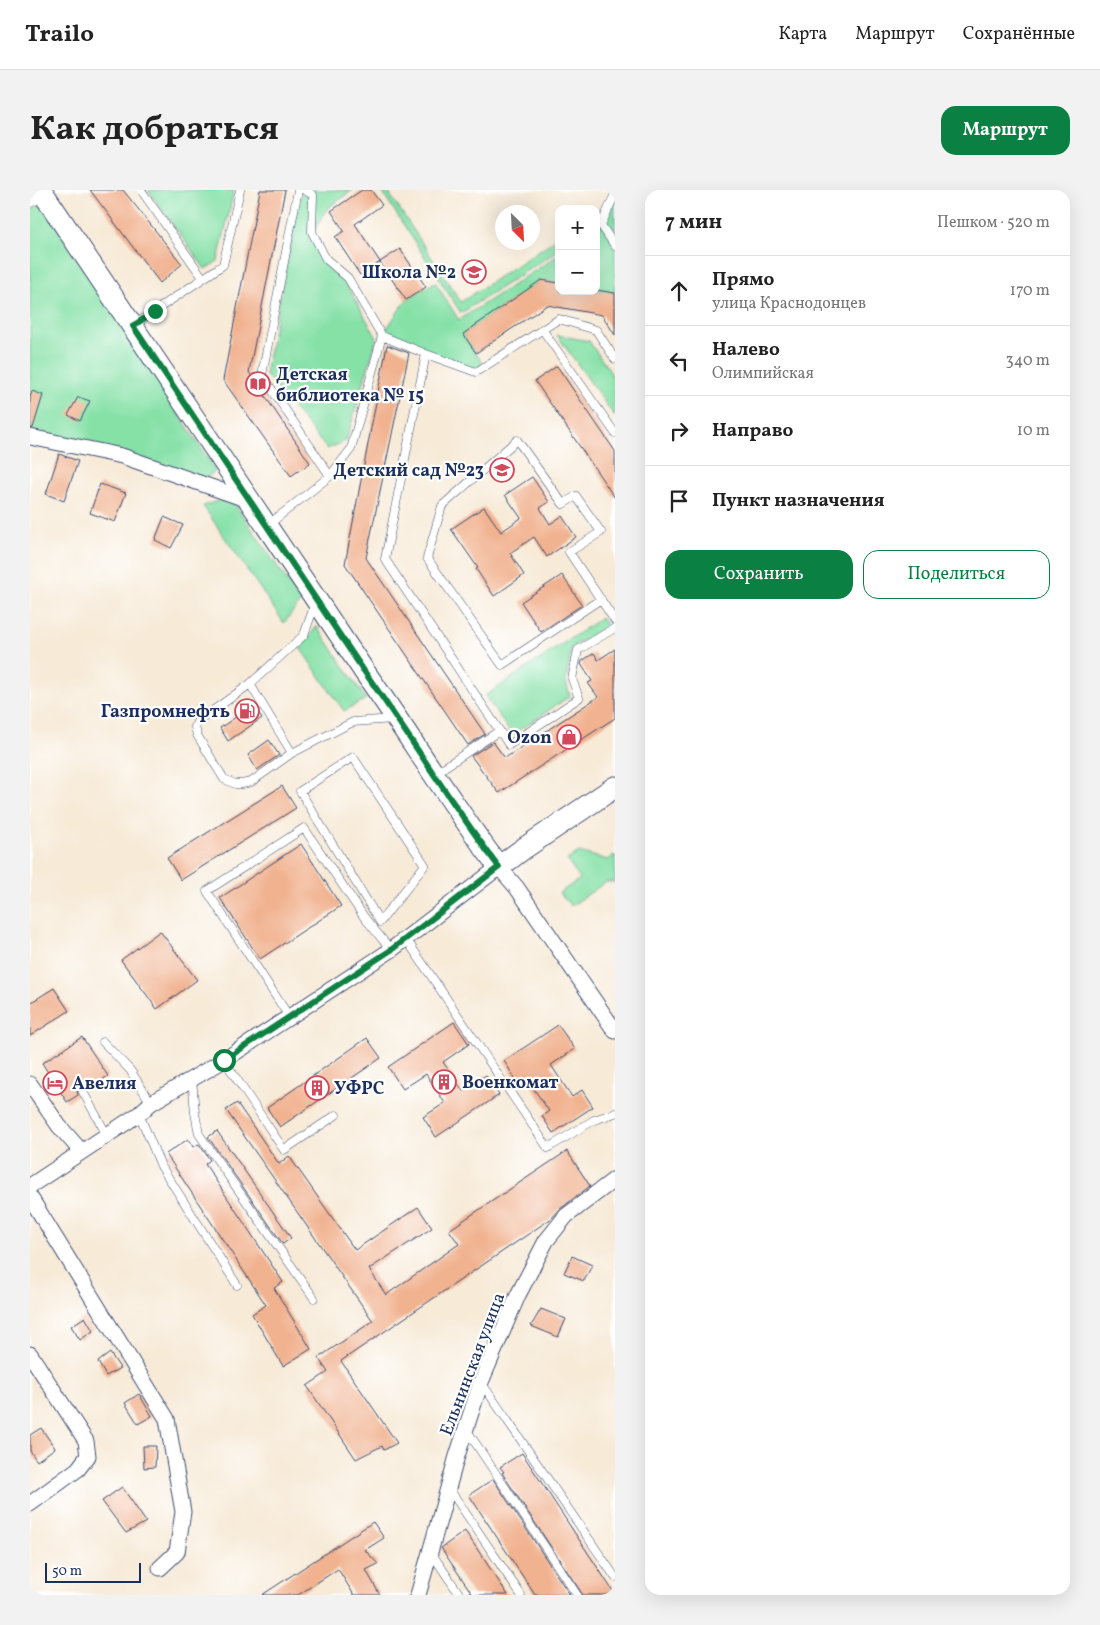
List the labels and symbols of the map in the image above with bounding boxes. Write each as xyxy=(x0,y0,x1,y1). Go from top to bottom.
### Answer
north arrow xyxy=(495,205,540,250)
school or university icon: Школа №2 xyxy=(461,259,487,285)
place label: Школа №2 xyxy=(362,261,456,286)
route end xyxy=(144,300,167,323)
place label: Детская библиотека № 15 xyxy=(276,363,424,409)
library icon: Детская библиотека № 15 xyxy=(245,371,271,397)
school or university icon: Детский сад №23 xyxy=(489,457,515,483)
place label: Детский сад №23 xyxy=(333,459,484,484)
fuel station icon: Газпромнефть xyxy=(234,698,260,724)
place label: Газпромнефть xyxy=(101,700,230,725)
shop icon: Ozon xyxy=(556,724,582,750)
place label: Ozon xyxy=(507,726,552,751)
route start xyxy=(213,1049,236,1072)
building icon: Военкомат xyxy=(431,1069,457,1095)
hotel icon: Авелия xyxy=(42,1070,68,1096)
place label: Военкомат xyxy=(462,1071,559,1096)
place label: Авелия xyxy=(72,1072,137,1097)
building icon: УФРС xyxy=(304,1075,330,1101)
place label: УФРС xyxy=(334,1077,384,1102)
street label: Ельнинская улица xyxy=(435,1289,512,1440)
scale bar xyxy=(45,1560,141,1583)

